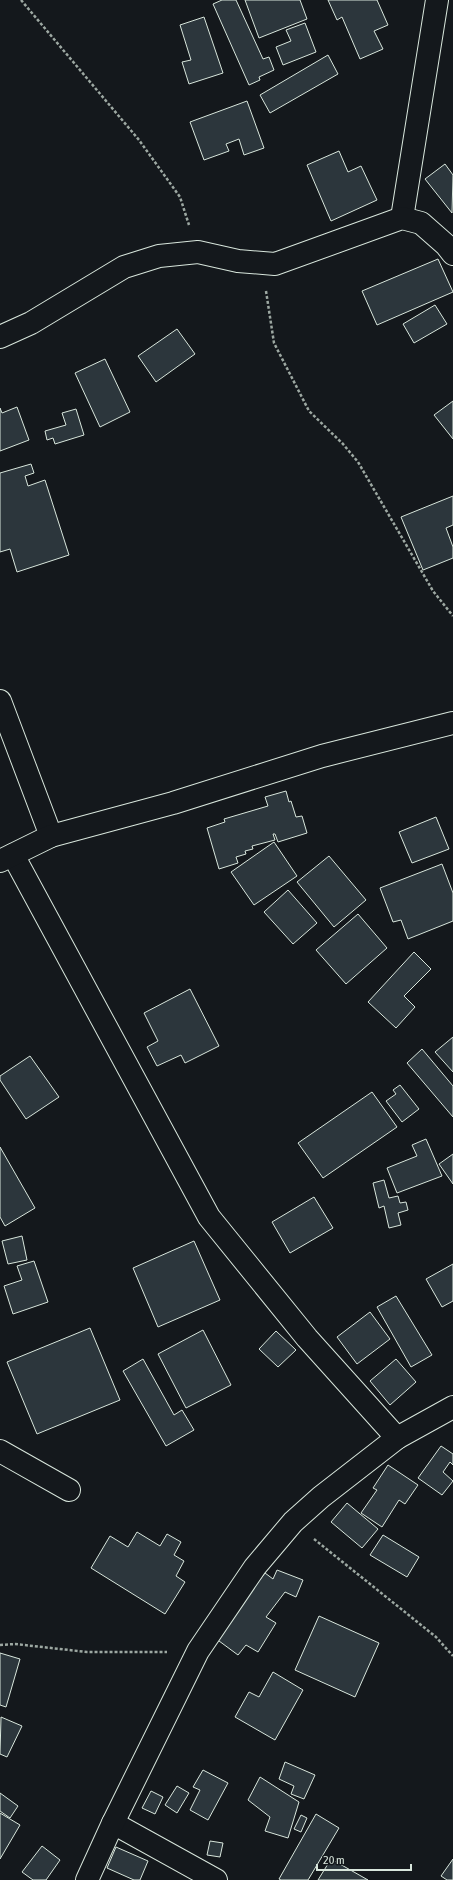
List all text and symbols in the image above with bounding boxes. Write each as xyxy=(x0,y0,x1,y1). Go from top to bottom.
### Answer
scale bar xyxy=(317,1846,411,1872)
text: 20 m xyxy=(323,1853,345,1867)

